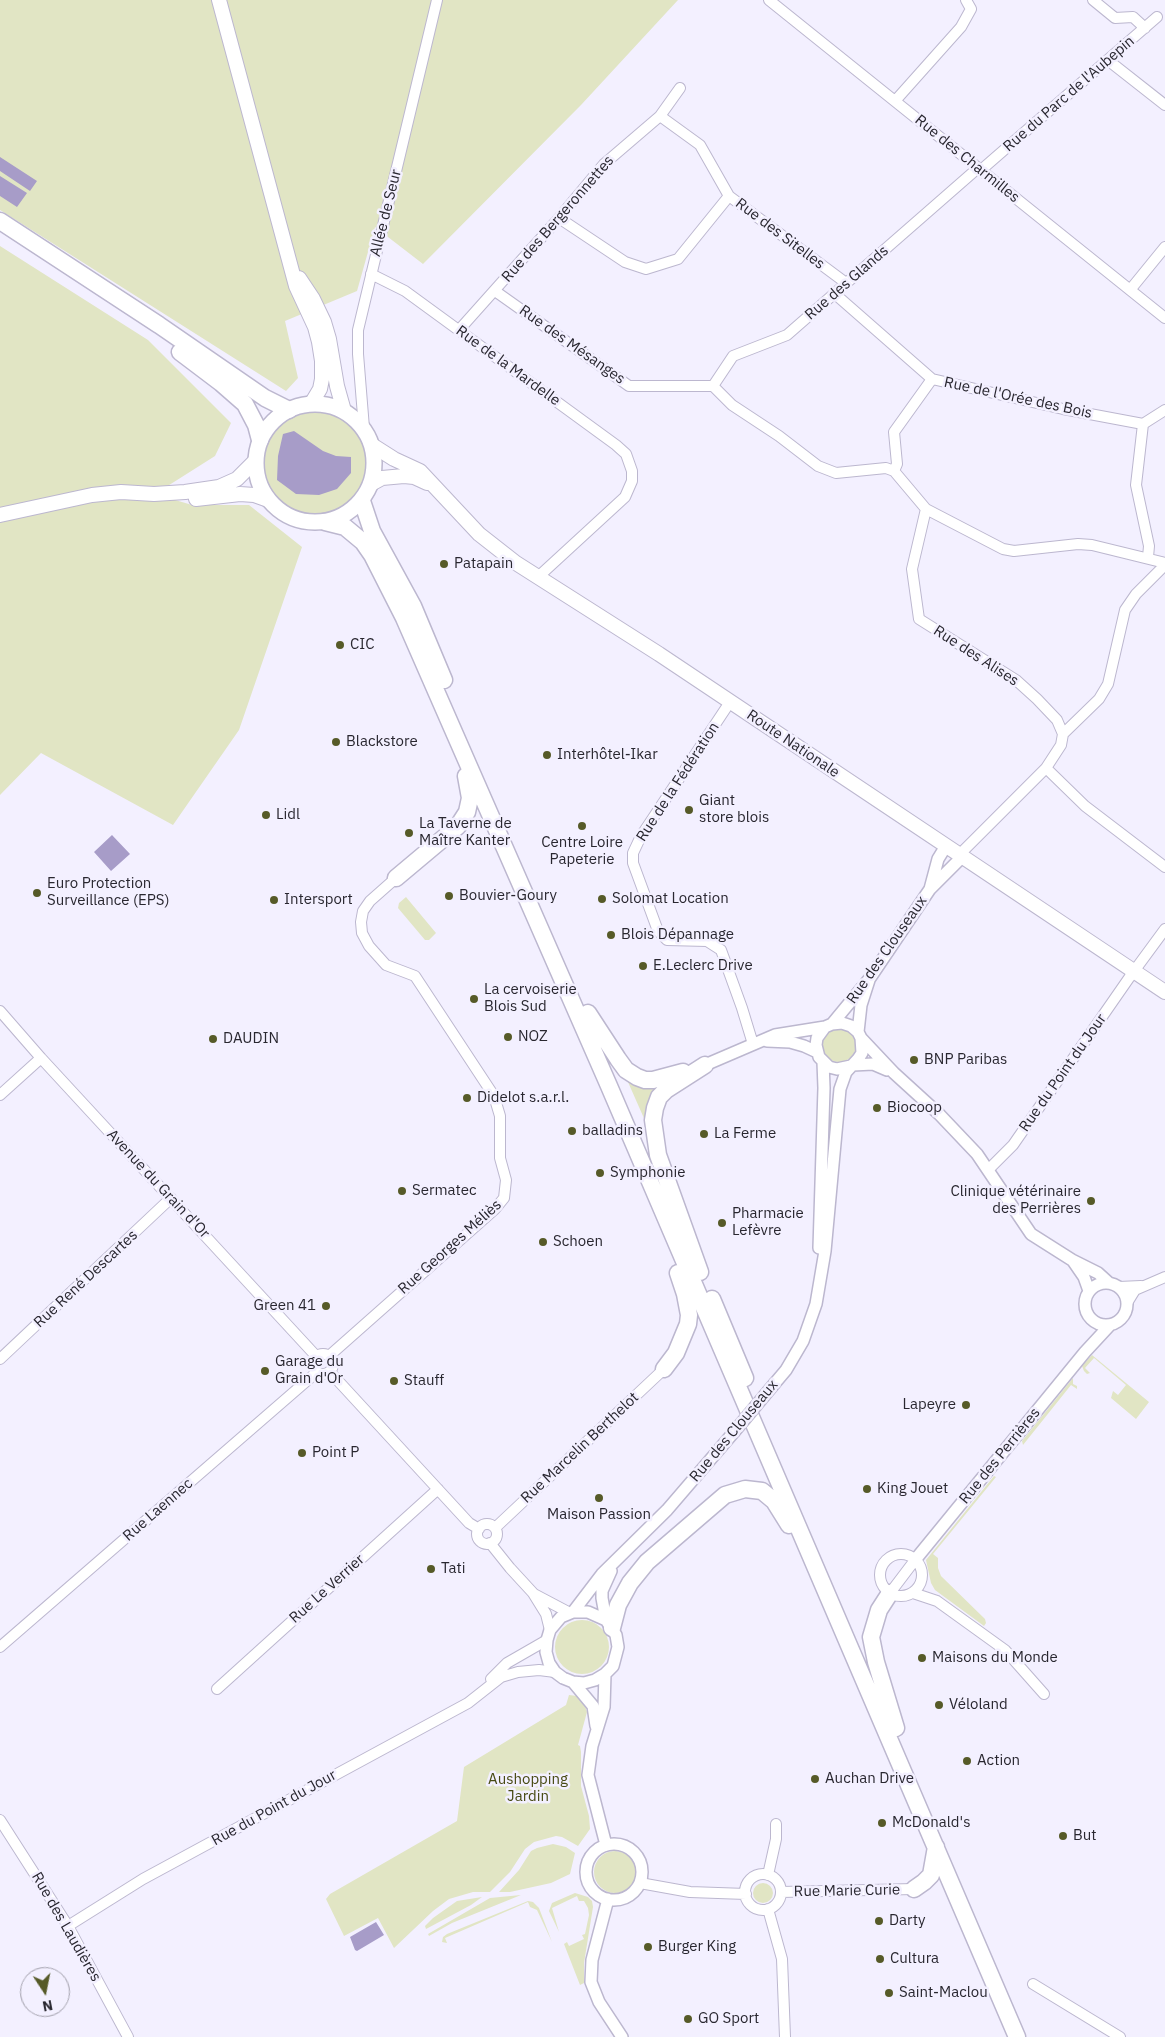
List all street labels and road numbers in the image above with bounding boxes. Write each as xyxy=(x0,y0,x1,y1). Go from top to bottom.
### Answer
street label: Rue du Parc de l'Aubepin xyxy=(1000,32,1138,156)
street label: Rue des Charmilles xyxy=(911,111,1023,207)
street label: Rue des Bergeronnettes xyxy=(498,152,618,286)
street label: Allée de Seur xyxy=(366,168,406,258)
street label: Rue des Sitelles xyxy=(732,195,828,273)
street label: Rue des Glands xyxy=(802,242,892,324)
street label: Rue des Mésanges xyxy=(516,302,628,388)
street label: Rue de la Mardelle xyxy=(452,322,564,410)
street label: Rue de l'Orée des Bois xyxy=(942,373,1094,423)
street label: Rue des Alises xyxy=(930,622,1022,690)
street label: Route Nationale xyxy=(743,706,843,782)
street label: Rue de la Fédération xyxy=(633,719,723,845)
street label: Rue des Clouseaux xyxy=(843,893,931,1007)
street label: Rue du Point du Jour xyxy=(1016,1011,1110,1135)
street label: Avenue du Grain d'Or xyxy=(103,1126,213,1242)
street label: Rue Georges Méliès xyxy=(395,1196,505,1298)
street label: Rue René Descartes xyxy=(30,1226,142,1332)
street label: Rue des Clouseaux xyxy=(686,1376,782,1486)
street label: Rue Marcelin Berthelot xyxy=(517,1389,643,1507)
street label: Rue des Perrières xyxy=(956,1404,1044,1508)
street label: Rue Laennec xyxy=(119,1475,197,1545)
street label: Rue Le Verrier xyxy=(286,1551,368,1627)
street label: Rue du Point du Jour xyxy=(209,1766,339,1850)
street label: Rue des Laudières xyxy=(27,1869,105,1985)
street label: Rue Marie Curie xyxy=(794,1881,900,1901)

